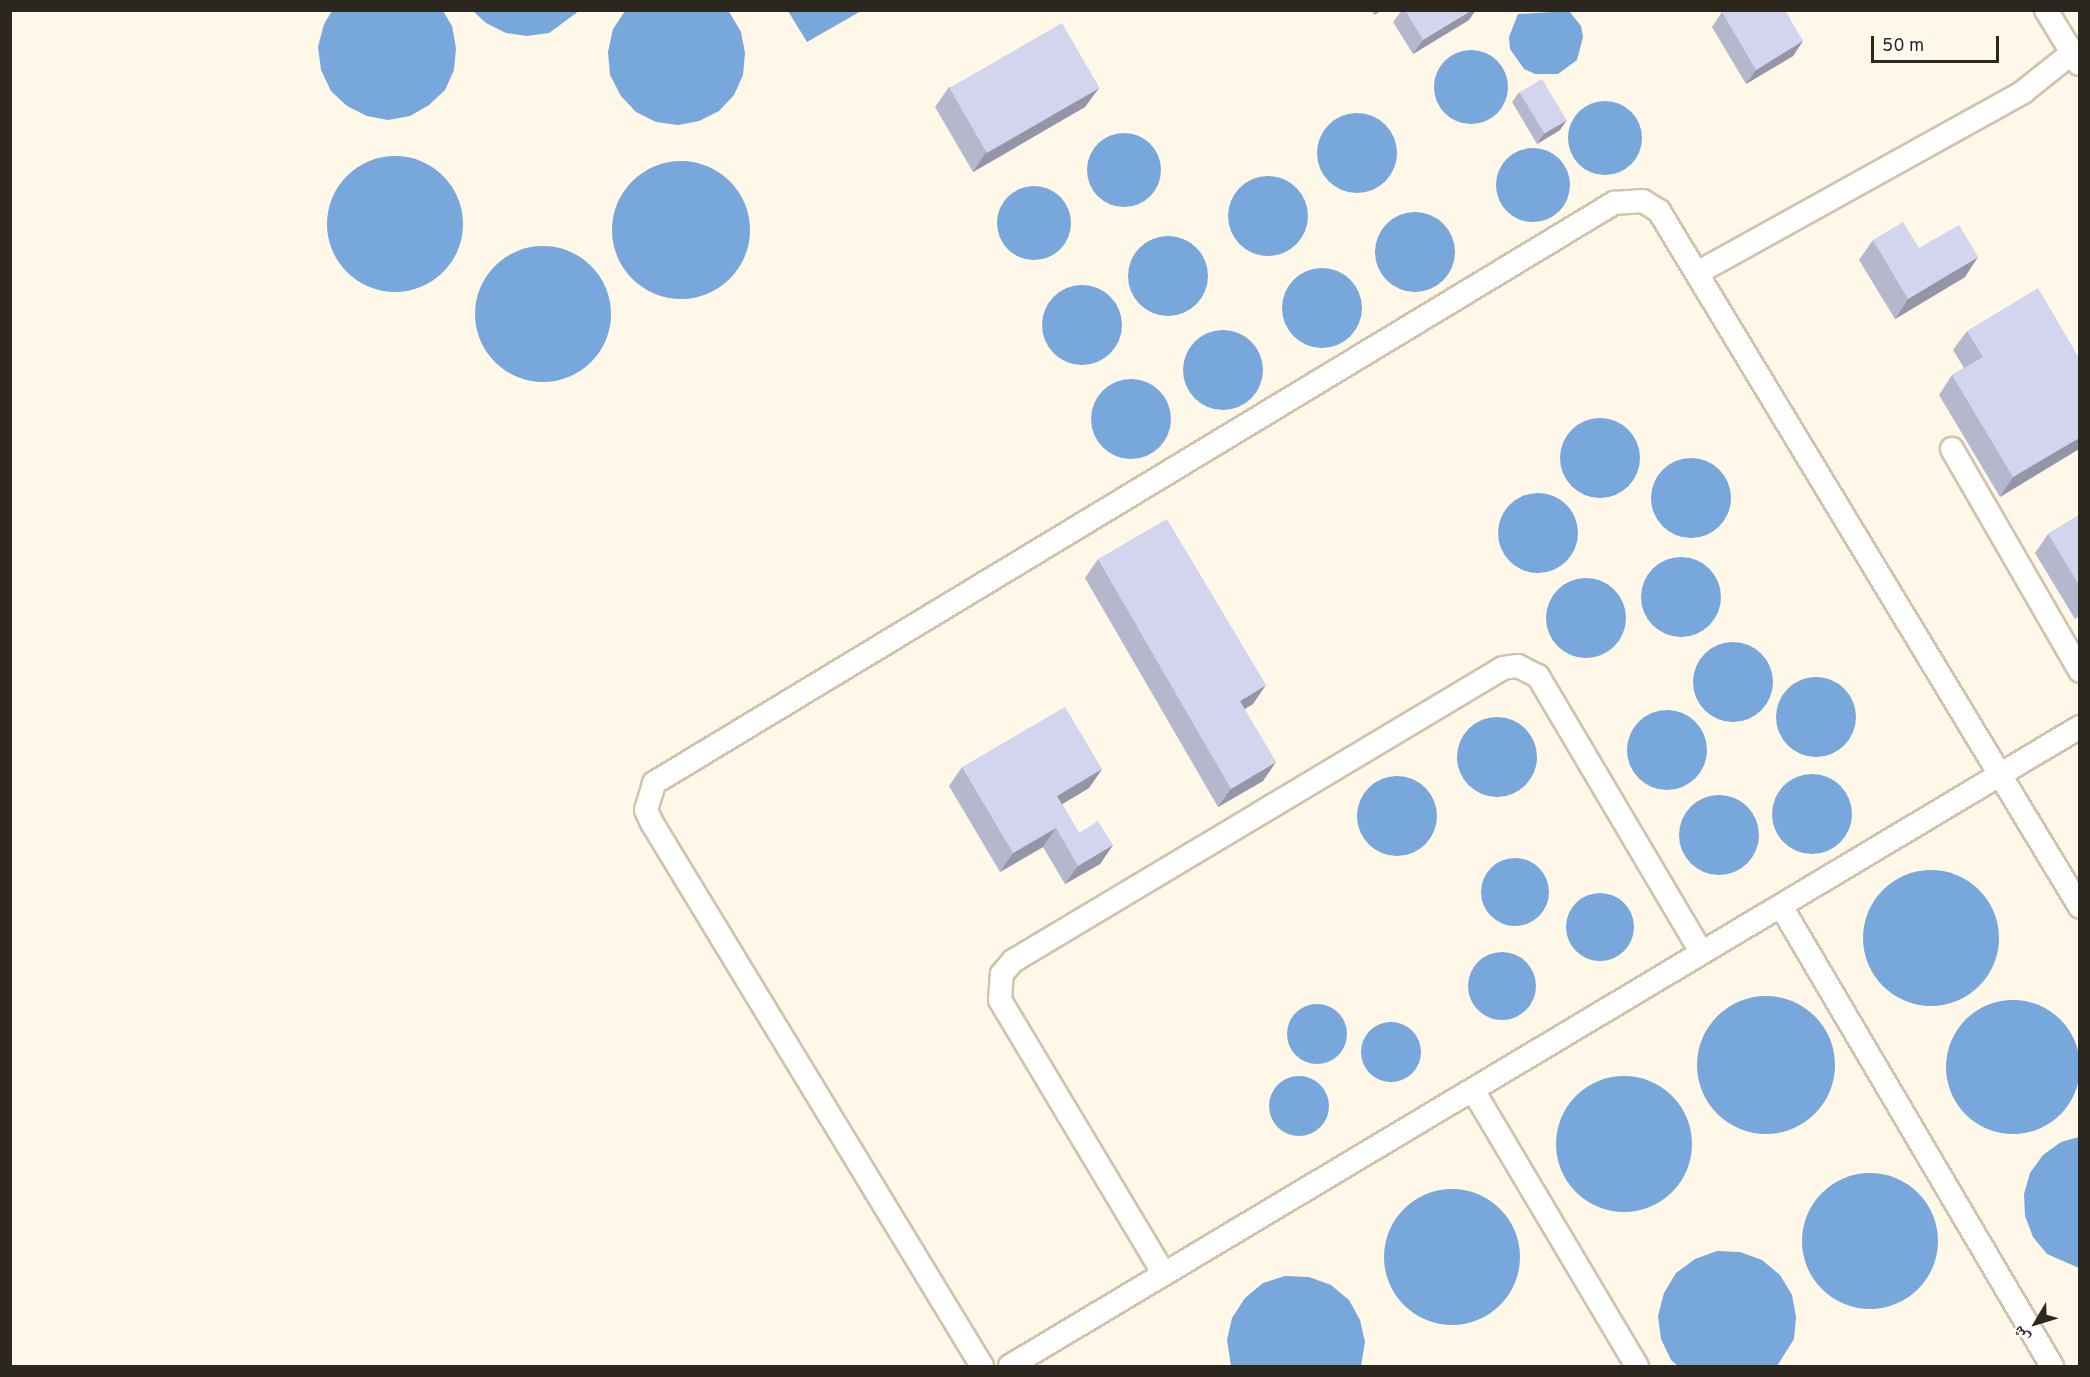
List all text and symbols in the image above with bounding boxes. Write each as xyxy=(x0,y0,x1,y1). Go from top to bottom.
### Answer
scale bar xyxy=(1874,24,2002,62)
text: 50 m xyxy=(1882,35,1924,58)
north arrow xyxy=(2006,1293,2066,1353)
text: ش xyxy=(2009,1321,2035,1347)

